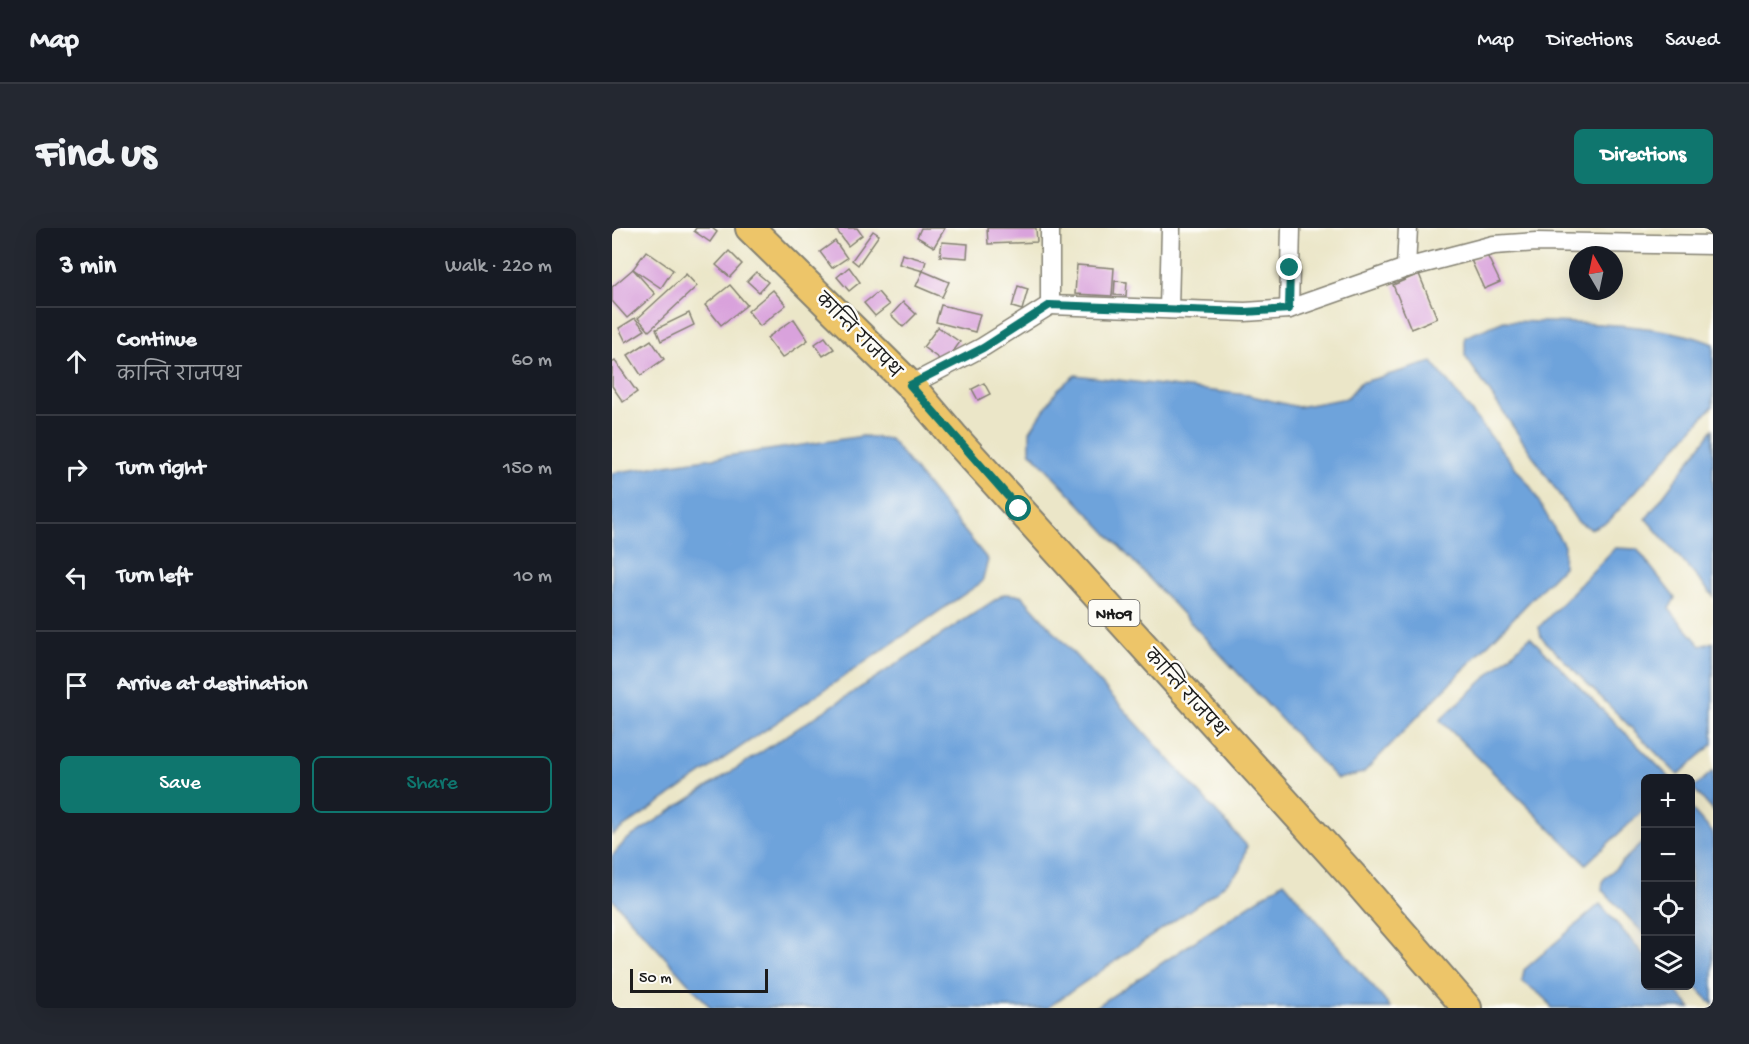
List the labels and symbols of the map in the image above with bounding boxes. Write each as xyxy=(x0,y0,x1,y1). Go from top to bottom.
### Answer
north arrow xyxy=(1569,246,1623,300)
route end xyxy=(1276,254,1302,280)
street label: कान्ति राजपथ xyxy=(810,285,910,385)
route start xyxy=(1005,495,1031,521)
road number: NH09 xyxy=(1088,600,1140,626)
street label: कान्ति राजपथ xyxy=(1138,641,1235,744)
scale bar xyxy=(630,966,768,994)

